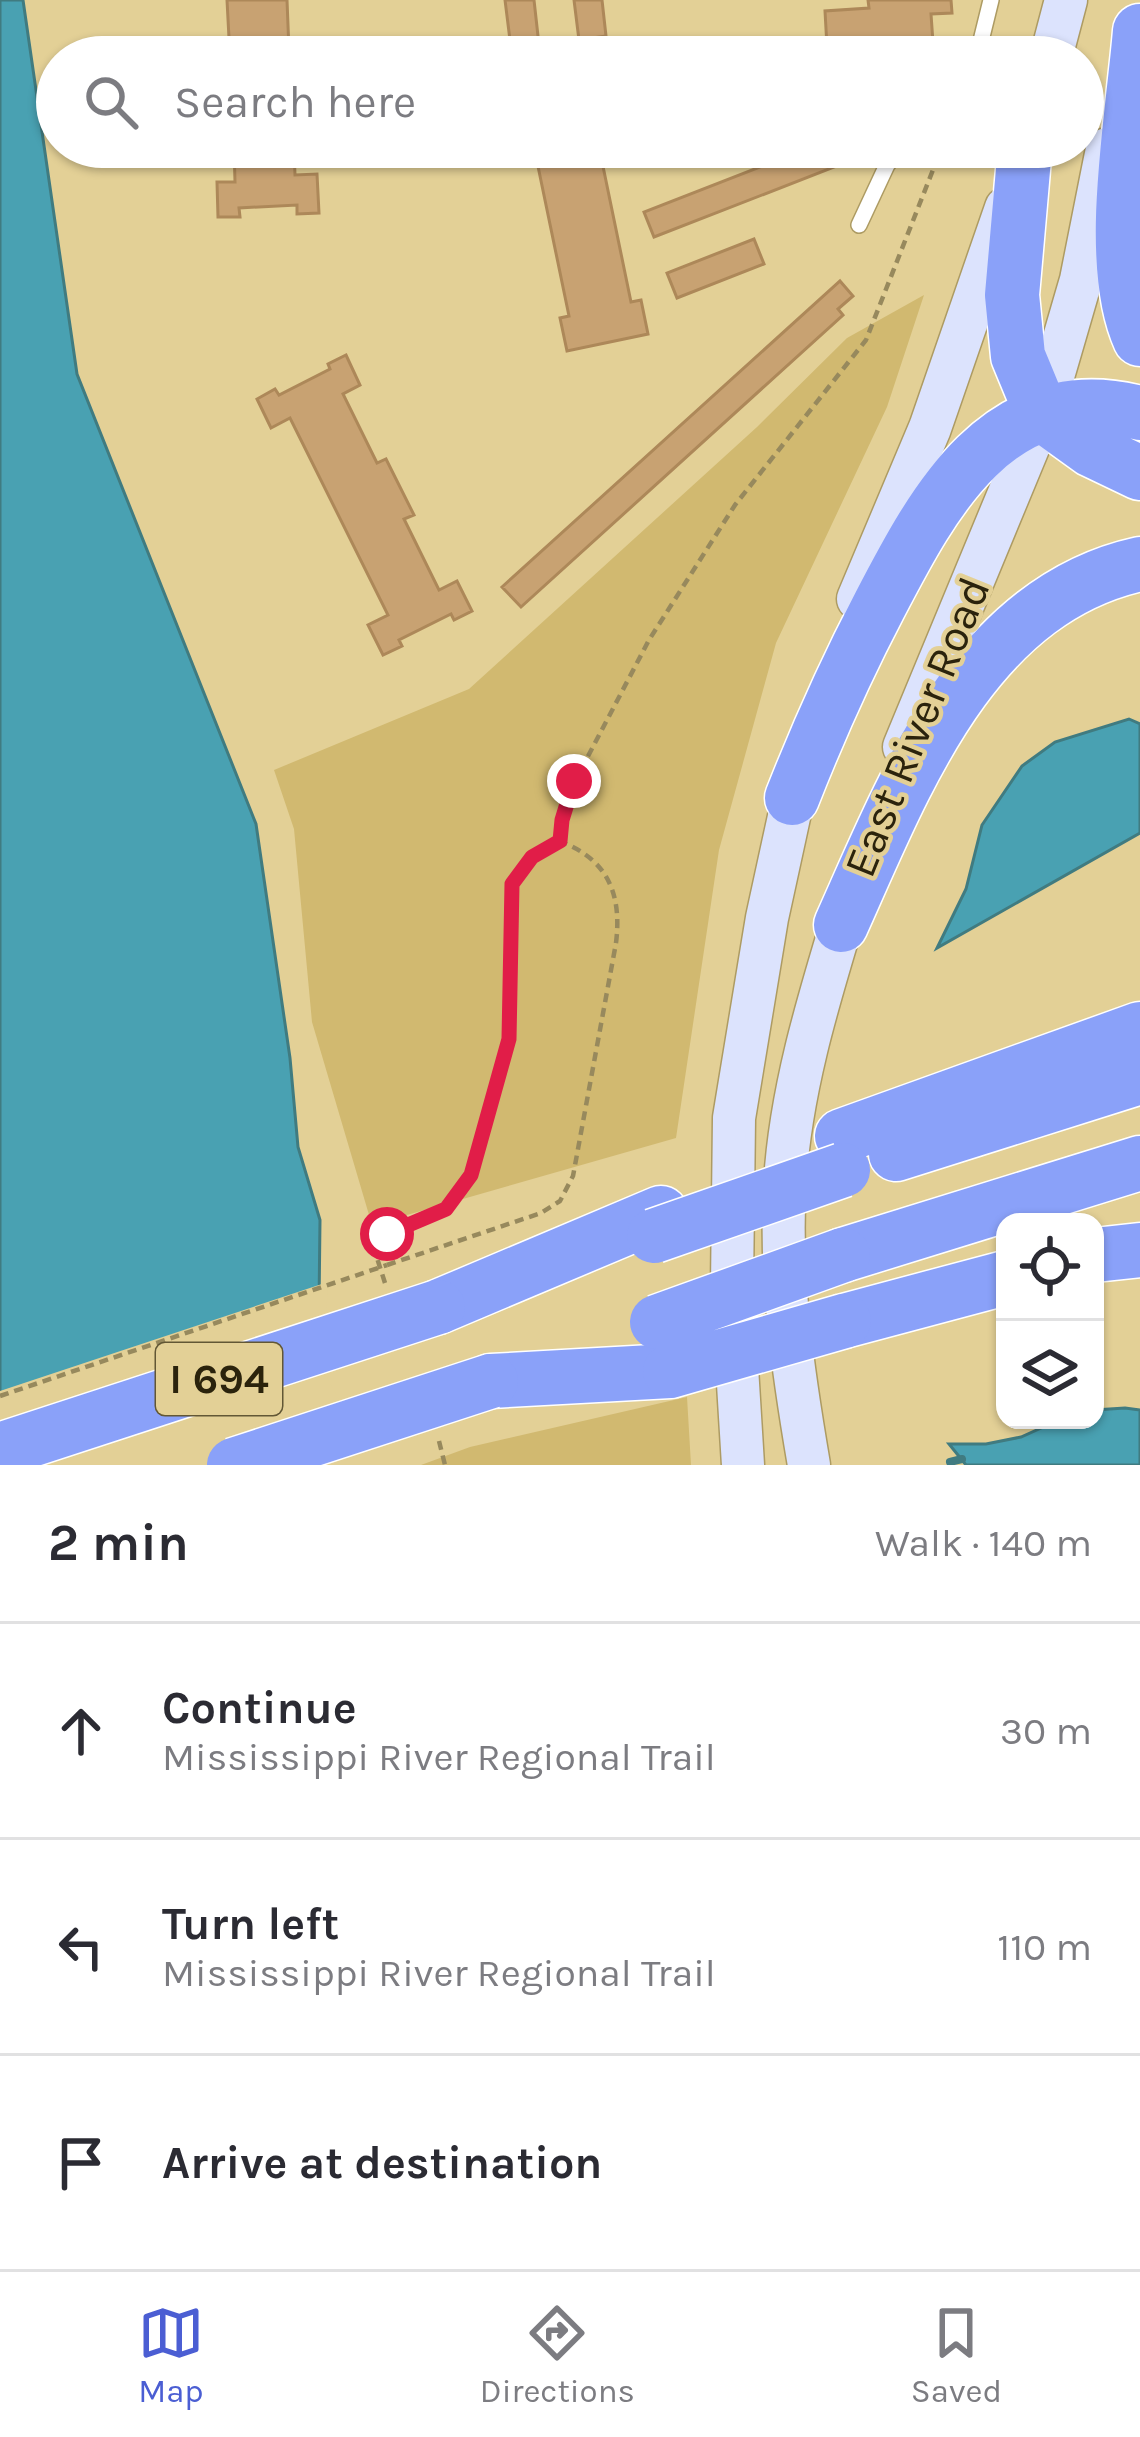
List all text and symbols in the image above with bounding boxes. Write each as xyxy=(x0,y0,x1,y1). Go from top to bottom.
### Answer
search box xyxy=(36,36,1104,168)
icon: search xyxy=(78,69,144,135)
text: Search here xyxy=(174,76,416,128)
street label: East River Road xyxy=(833,570,1001,884)
route end xyxy=(547,754,601,808)
route start xyxy=(360,1207,414,1261)
map controls xyxy=(996,1213,1104,1429)
button: locate xyxy=(996,1213,1104,1321)
button: layers xyxy=(996,1321,1104,1429)
road number: I 694 xyxy=(156,1343,282,1415)
text: 2 min xyxy=(48,1513,189,1573)
text: Walk · 140 m xyxy=(875,1520,1092,1566)
text: Continue xyxy=(162,1682,357,1734)
icon: ahead xyxy=(48,1698,114,1764)
text: 30 m xyxy=(1000,1708,1092,1754)
text: Mississippi River Regional Trail xyxy=(162,1734,716,1780)
text: Turn left xyxy=(162,1898,339,1950)
icon: left xyxy=(48,1914,114,1980)
text: 110 m xyxy=(997,1924,1092,1970)
text: Mississippi River Regional Trail xyxy=(162,1950,716,1996)
icon: arrive xyxy=(48,2130,114,2196)
text: Arrive at destination xyxy=(162,2137,602,2189)
tab: Map xyxy=(138,2300,204,2410)
tab: Directions xyxy=(480,2300,635,2410)
tab: Saved xyxy=(911,2300,1002,2410)

